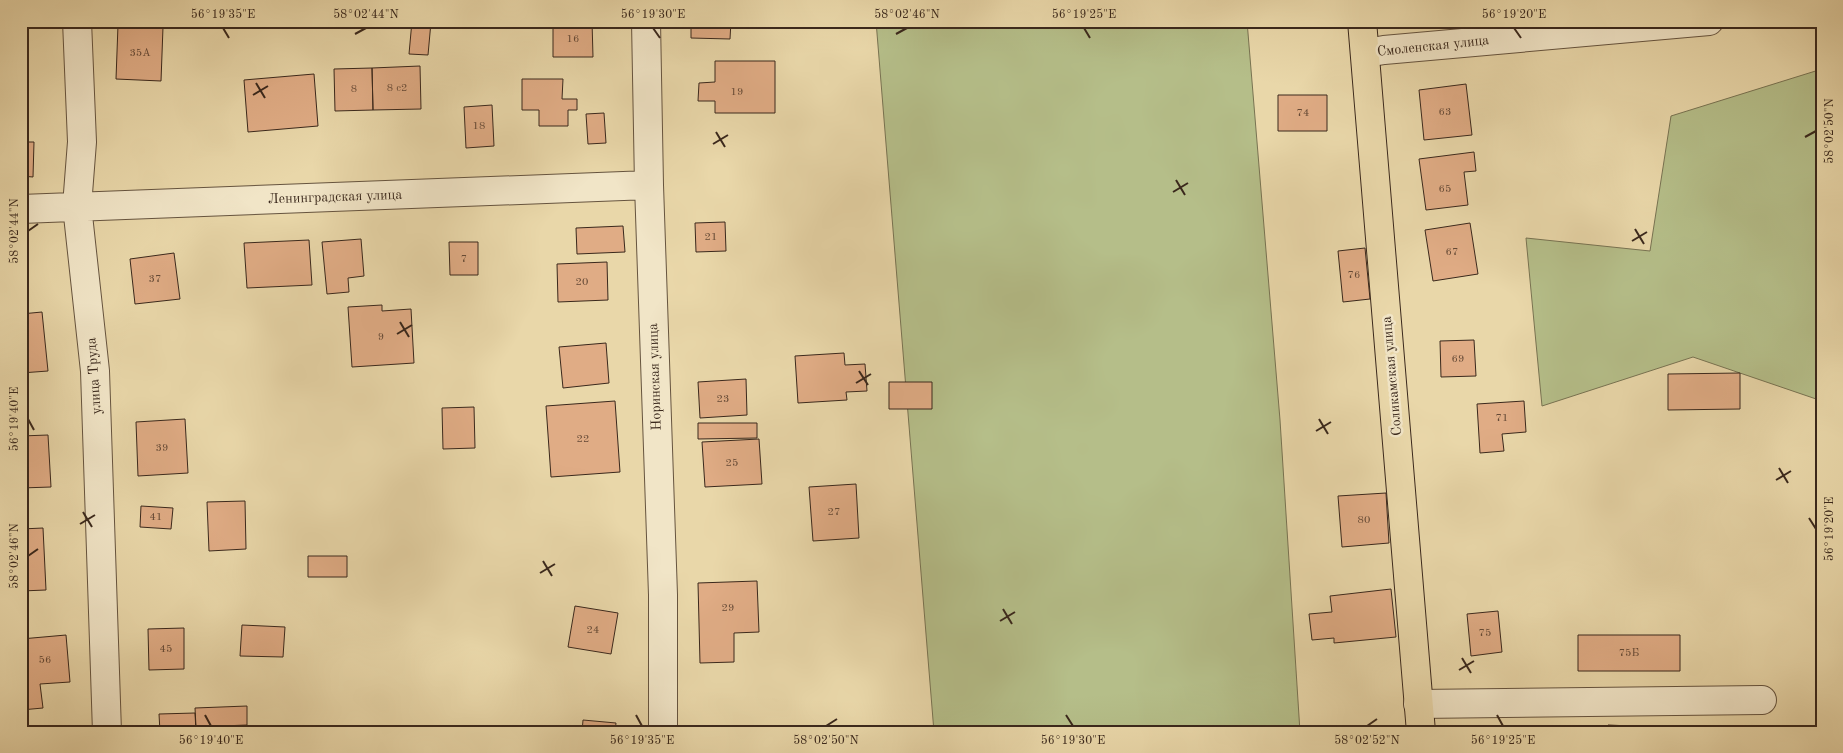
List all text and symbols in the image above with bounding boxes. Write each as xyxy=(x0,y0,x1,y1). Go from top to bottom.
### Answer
text: 56°19'35"E xyxy=(191,8,255,21)
text: 58°02'44"N xyxy=(333,8,399,21)
text: 56°19'30"E xyxy=(621,8,685,21)
text: 58°02'46"N xyxy=(874,8,940,21)
text: 56°19'25"E xyxy=(1052,8,1116,21)
text: 56°19'20"E xyxy=(1482,8,1546,21)
street label: Смоленская улица xyxy=(1376,33,1490,59)
house number: 16 xyxy=(567,34,579,45)
house number: 35А xyxy=(129,48,151,59)
house number: 8 с2 xyxy=(387,83,407,94)
house number: 8 xyxy=(351,84,357,95)
house number: 19 xyxy=(731,87,743,98)
text: 58°02'50"N xyxy=(1823,98,1836,164)
house number: 63 xyxy=(1439,107,1451,118)
house number: 74 xyxy=(1297,108,1309,119)
house number: 18 xyxy=(473,121,485,132)
house number: 65 xyxy=(1439,184,1451,195)
street label: Ленинградская улица xyxy=(268,188,402,206)
text: 58°02'44"N xyxy=(8,198,21,264)
house number: 21 xyxy=(705,232,717,243)
house number: 67 xyxy=(1446,247,1458,258)
house number: 7 xyxy=(461,254,467,265)
house number: 76 xyxy=(1348,270,1360,281)
house number: 37 xyxy=(149,274,161,285)
house number: 20 xyxy=(576,277,588,288)
street label: Соликамская улица xyxy=(1380,316,1404,436)
street label: Норинская улица xyxy=(646,323,664,431)
house number: 9 xyxy=(378,332,384,343)
street label: улица Труда xyxy=(84,337,104,415)
house number: 69 xyxy=(1452,354,1464,365)
text: 56°19'40"E xyxy=(8,387,21,451)
house number: 23 xyxy=(717,394,729,405)
house number: 71 xyxy=(1496,413,1508,424)
house number: 22 xyxy=(577,434,589,445)
house number: 39 xyxy=(156,443,168,454)
house number: 25 xyxy=(726,458,738,469)
text: 56°19'20"E xyxy=(1823,497,1836,561)
house number: 27 xyxy=(828,507,840,518)
house number: 41 xyxy=(150,512,162,523)
house number: 80 xyxy=(1358,515,1370,526)
text: 58°02'46"N xyxy=(8,523,21,589)
house number: 29 xyxy=(722,603,734,614)
house number: 24 xyxy=(587,625,599,636)
house number: 75 xyxy=(1479,628,1491,639)
house number: 45 xyxy=(160,644,172,655)
house number: 75Б xyxy=(1619,648,1639,659)
house number: 56 xyxy=(39,655,51,666)
text: 56°19'40"E xyxy=(179,734,243,747)
text: 56°19'35"E xyxy=(610,734,674,747)
text: 58°02'50"N xyxy=(793,734,859,747)
text: 56°19'30"E xyxy=(1041,734,1105,747)
text: 58°02'52"N xyxy=(1334,734,1400,747)
text: 56°19'25"E xyxy=(1471,734,1535,747)

